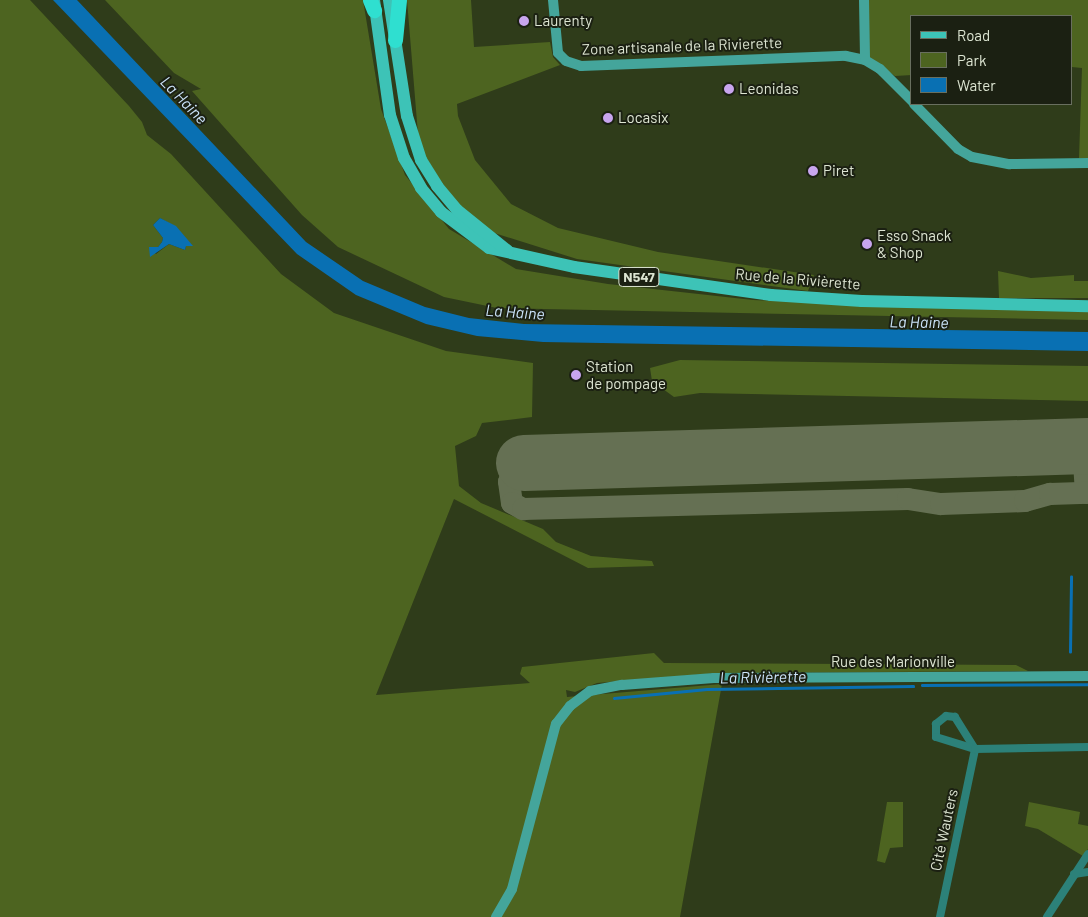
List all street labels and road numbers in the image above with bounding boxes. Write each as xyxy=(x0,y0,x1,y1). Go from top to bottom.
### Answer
street label: Zone artisanale de la Rivierette xyxy=(582,34,782,58)
street label: Rue de la Rivièrette xyxy=(735,265,861,293)
road number: N547 xyxy=(618,266,660,288)
street label: Rue des Marionville xyxy=(831,653,955,671)
street label: Cité Wauters xyxy=(927,787,961,873)

